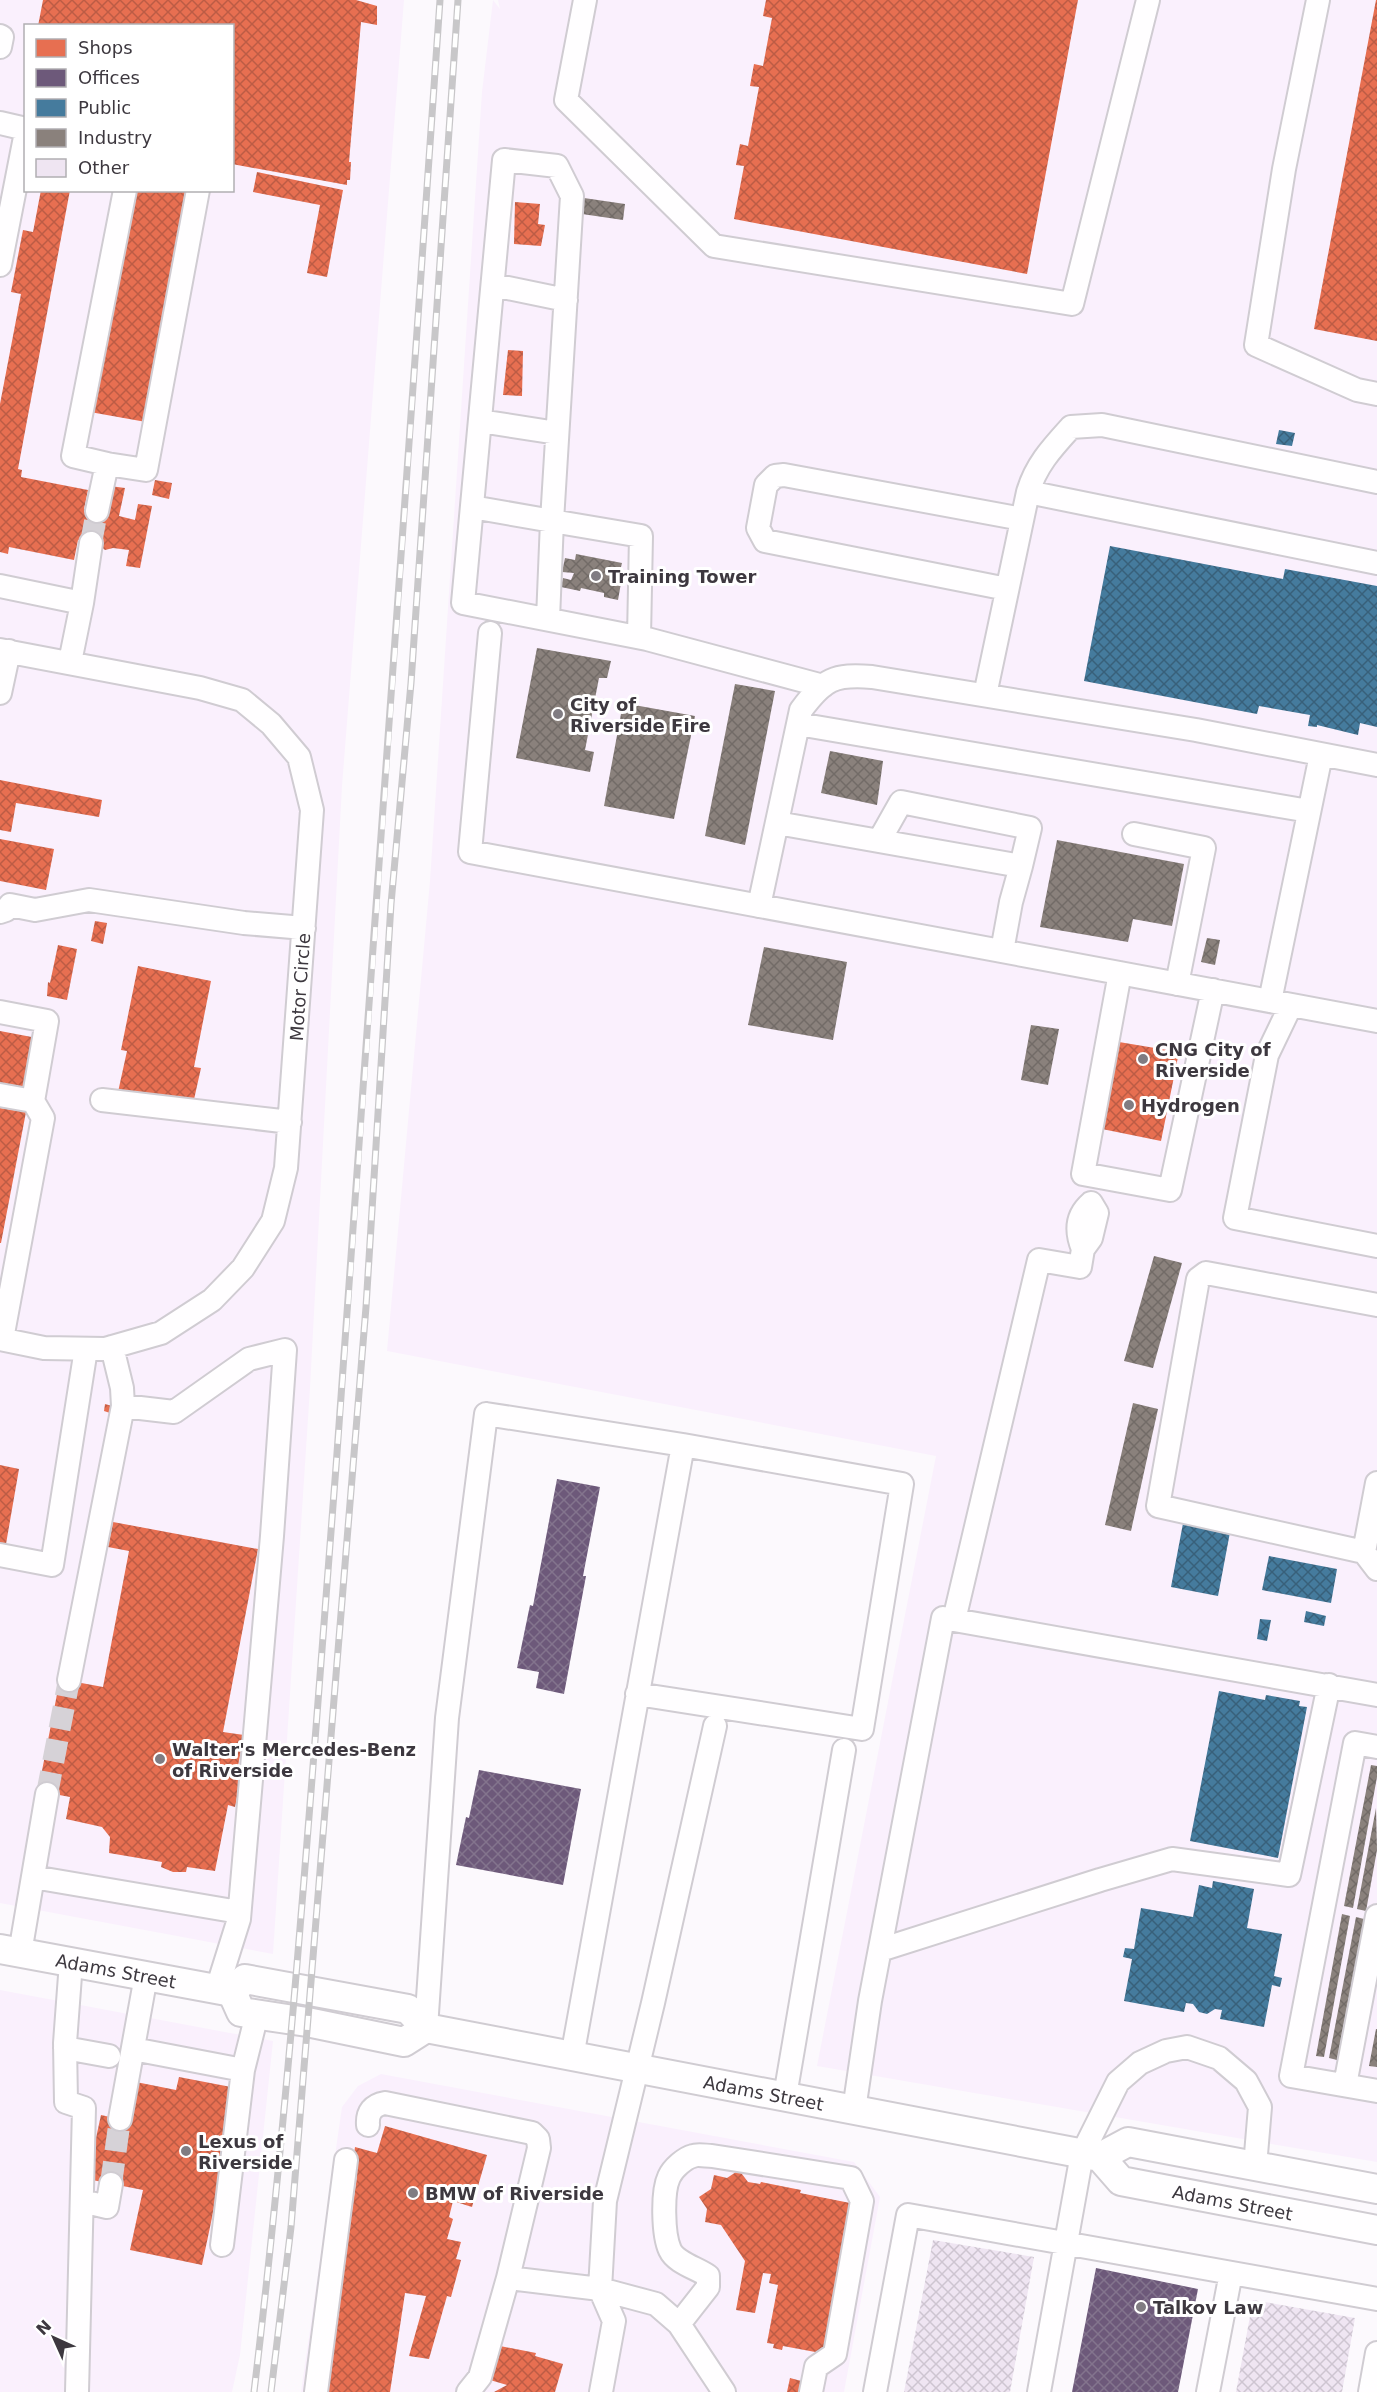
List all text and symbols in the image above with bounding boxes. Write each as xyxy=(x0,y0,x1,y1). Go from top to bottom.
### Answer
legend xyxy=(24,24,234,192)
text: Shops xyxy=(78,37,133,58)
text: Offices xyxy=(78,67,140,88)
text: Public xyxy=(78,97,131,118)
text: Industry xyxy=(78,127,152,148)
text: Other xyxy=(78,157,130,178)
place label: Training Tower xyxy=(608,566,757,587)
marker: Training Tower xyxy=(589,569,603,583)
place label: City of Riverside Fire xyxy=(570,694,711,736)
marker: City of Riverside Fire xyxy=(551,707,565,721)
street label: Motor Circle xyxy=(286,932,314,1042)
place label: CNG City of Riverside xyxy=(1155,1039,1271,1081)
marker: CNG City of Riverside xyxy=(1136,1052,1150,1066)
place label: Hydrogen xyxy=(1141,1095,1240,1116)
marker: Hydrogen xyxy=(1122,1098,1136,1112)
place label: Walter's Mercedes-Benz of Riverside xyxy=(172,1739,416,1781)
marker: Walter's Mercedes-Benz of Riverside xyxy=(153,1752,167,1766)
street label: Adams Street xyxy=(54,1949,178,1992)
street label: Adams Street xyxy=(702,2071,825,2114)
place label: Lexus of Riverside xyxy=(198,2131,293,2173)
marker: Lexus of Riverside xyxy=(179,2144,193,2158)
street label: Adams Street xyxy=(1171,2181,1294,2224)
place label: BMW of Riverside xyxy=(425,2183,604,2204)
marker: BMW of Riverside xyxy=(406,2186,420,2200)
place label: Talkov Law xyxy=(1153,2297,1263,2318)
marker: Talkov Law xyxy=(1134,2300,1148,2314)
north arrow xyxy=(24,2308,84,2368)
text: N xyxy=(32,2316,55,2339)

